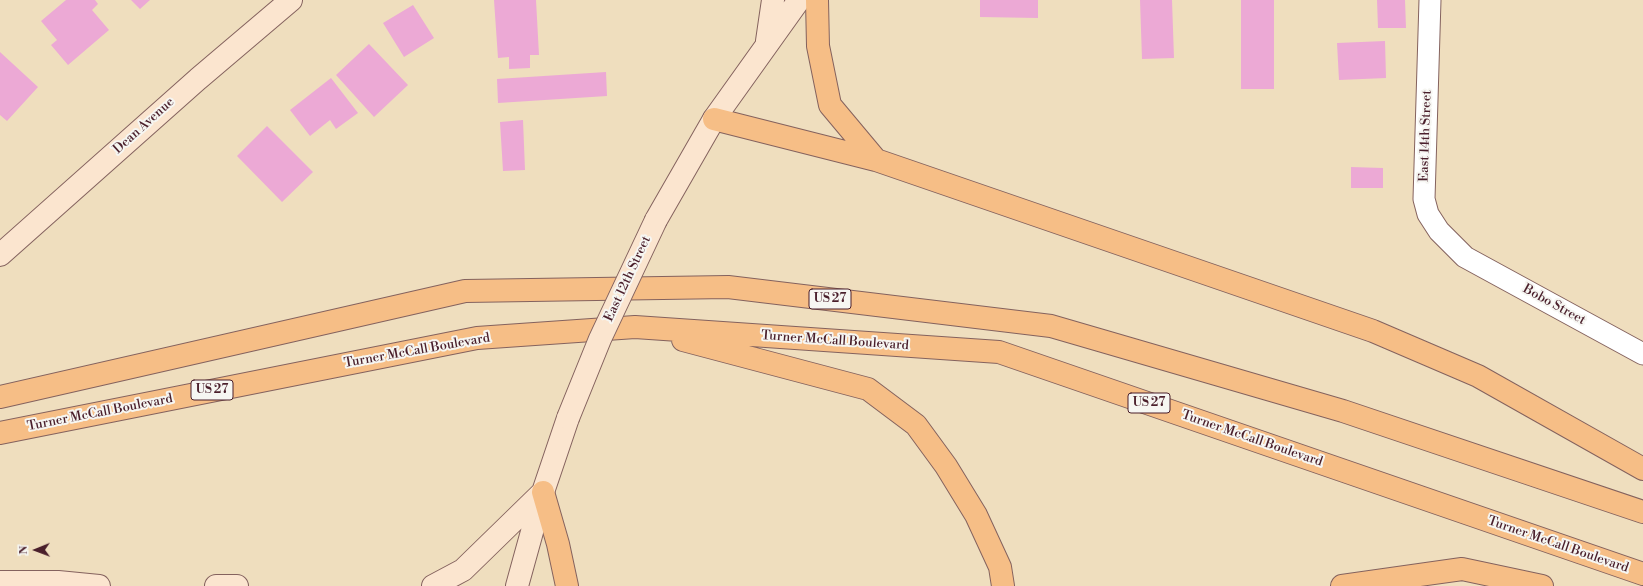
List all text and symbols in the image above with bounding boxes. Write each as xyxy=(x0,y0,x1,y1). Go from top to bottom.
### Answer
street label: East 14th Street xyxy=(1417,90,1435,182)
street label: Dean Avenue xyxy=(110,95,178,157)
street label: East 12th Street xyxy=(601,234,655,324)
street label: Bobo Street xyxy=(1520,281,1588,329)
road number: US 27 xyxy=(809,289,851,309)
street label: Turner McCall Boulevard xyxy=(761,328,909,354)
street label: Turner McCall Boulevard xyxy=(343,330,491,372)
road number: US 27 xyxy=(191,380,233,400)
street label: Turner McCall Boulevard xyxy=(26,391,174,435)
road number: US 27 xyxy=(1128,393,1170,413)
street label: Turner McCall Boulevard xyxy=(1180,408,1324,470)
street label: Turner McCall Boulevard xyxy=(1486,514,1630,576)
north arrow xyxy=(16,530,56,570)
text: N xyxy=(17,546,31,555)

